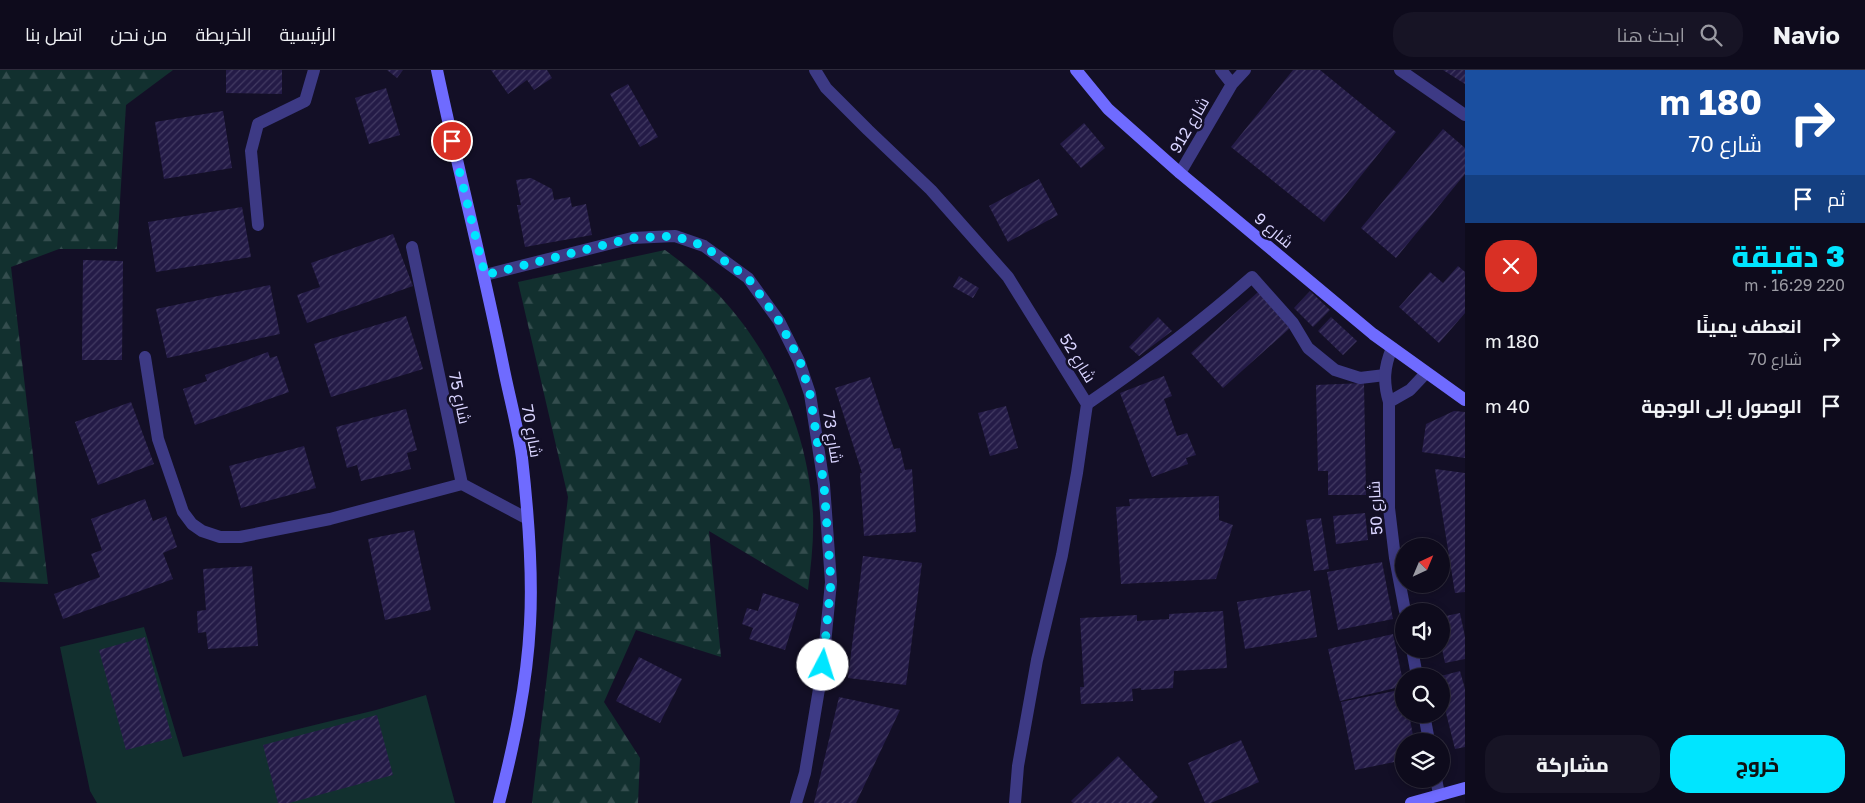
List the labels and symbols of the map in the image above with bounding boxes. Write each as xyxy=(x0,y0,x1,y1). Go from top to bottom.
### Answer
street label: شارع 912 xyxy=(1165,93,1215,158)
pin xyxy=(431,120,473,162)
street label: شارع 9 xyxy=(1249,208,1298,254)
street label: شارع 52 xyxy=(1054,330,1101,387)
street label: شارع 75 xyxy=(443,370,475,426)
street label: شارع 70 xyxy=(516,403,546,459)
street label: شارع 73 xyxy=(817,409,847,465)
street label: شارع 50 xyxy=(1364,480,1388,536)
north arrow xyxy=(1395,538,1450,592)
position arrow xyxy=(796,638,848,690)

